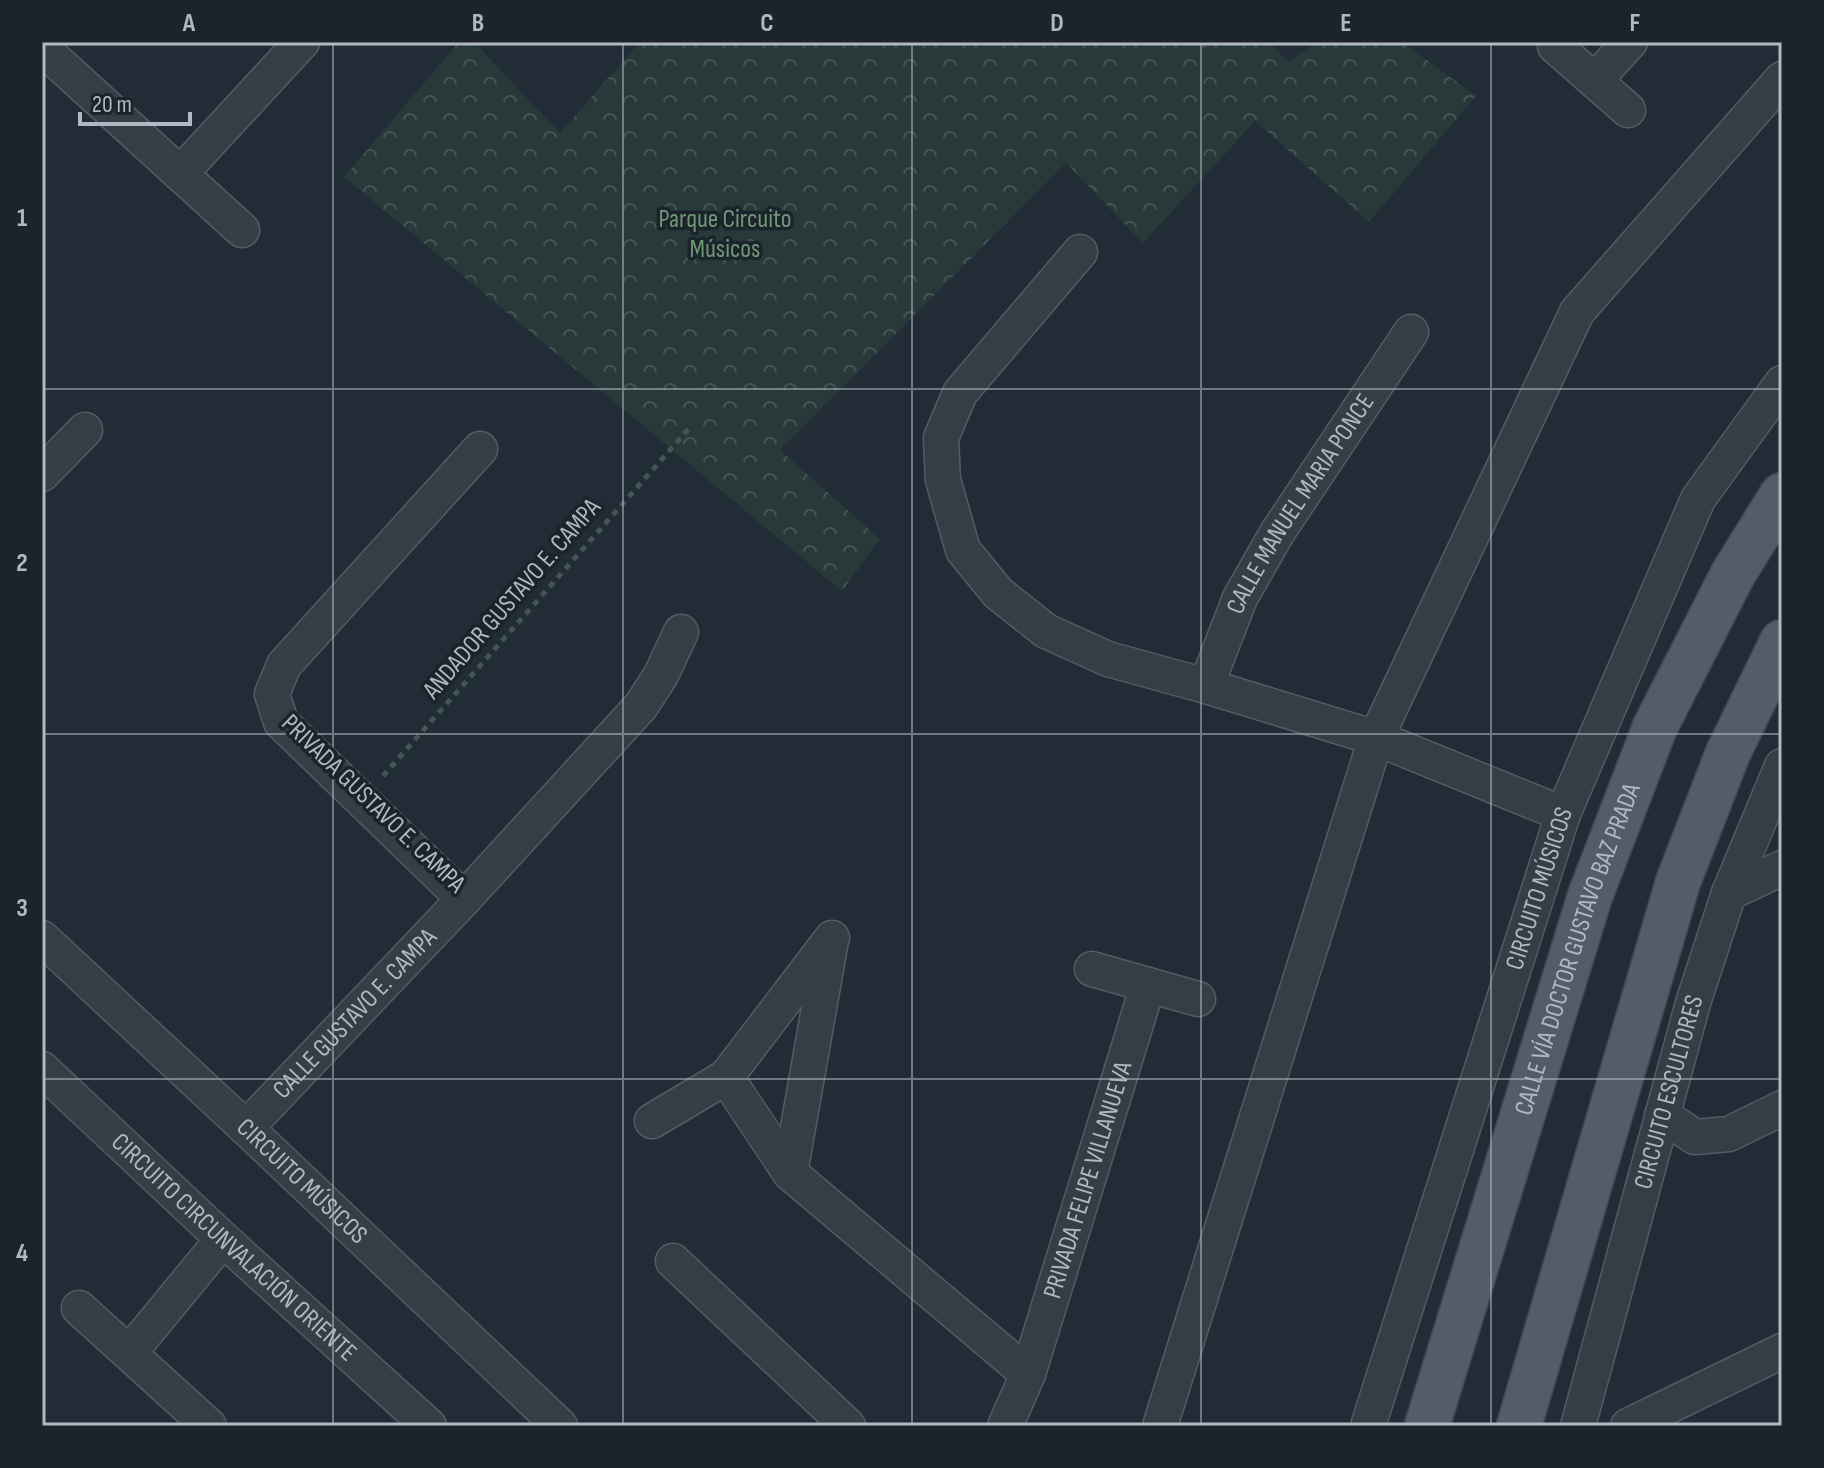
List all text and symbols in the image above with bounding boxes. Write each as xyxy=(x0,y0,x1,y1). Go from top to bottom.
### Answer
text: A xyxy=(182,8,196,39)
text: B xyxy=(472,8,484,39)
text: C xyxy=(760,8,774,39)
text: D xyxy=(1050,8,1064,39)
text: E xyxy=(1340,8,1352,39)
text: F xyxy=(1630,8,1641,39)
scale bar xyxy=(80,76,190,126)
text: 20 m xyxy=(92,90,132,119)
text: 1 xyxy=(17,203,27,234)
park label: Parque Circuito Músicos xyxy=(658,204,792,265)
street label: CALLE MANUEL MARIA PONCE xyxy=(1220,388,1381,618)
street label: ANDADOR GUSTAVO E. CAMPA xyxy=(416,492,608,706)
text: 2 xyxy=(16,548,28,579)
street label: PRIVADA GUSTAVO E. CAMPA xyxy=(275,708,472,900)
street label: CALLE VÍA DOCTOR GUSTAVO BAZ PRADA xyxy=(1508,778,1648,1119)
street label: CIRCUITO MÚSICOS xyxy=(1499,802,1580,974)
text: 3 xyxy=(16,893,28,924)
street label: CALLE GUSTAVO E. CAMPA xyxy=(267,921,444,1105)
street label: CIRCUITO ESCULTORES xyxy=(1628,991,1710,1193)
street label: PRIVADA FELIPE VILLANUEVA xyxy=(1037,1057,1139,1302)
street label: CIRCUITO MÚSICOS xyxy=(230,1112,374,1250)
street label: CIRCUITO CIRCUNVALACIÓN ORIENTE xyxy=(105,1127,363,1368)
text: 4 xyxy=(16,1238,28,1269)

